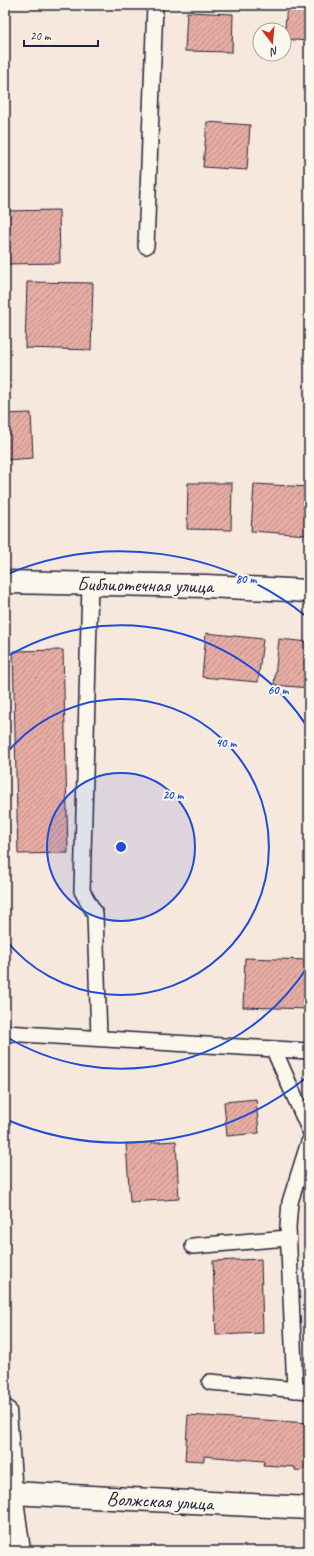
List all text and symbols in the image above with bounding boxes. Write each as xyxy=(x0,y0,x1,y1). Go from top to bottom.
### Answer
scale bar xyxy=(24,22,98,48)
north arrow xyxy=(252,22,292,62)
text: 20 m xyxy=(30,28,52,44)
text: N xyxy=(267,44,280,60)
street label: Библиотечная улица xyxy=(77,571,215,599)
text: 80 m xyxy=(236,571,257,587)
text: 60 m xyxy=(268,682,290,698)
text: 40 m xyxy=(216,735,237,751)
text: 20 m xyxy=(163,787,184,803)
centre of rings xyxy=(114,840,128,854)
street label: Волжская улица xyxy=(106,1486,216,1516)

